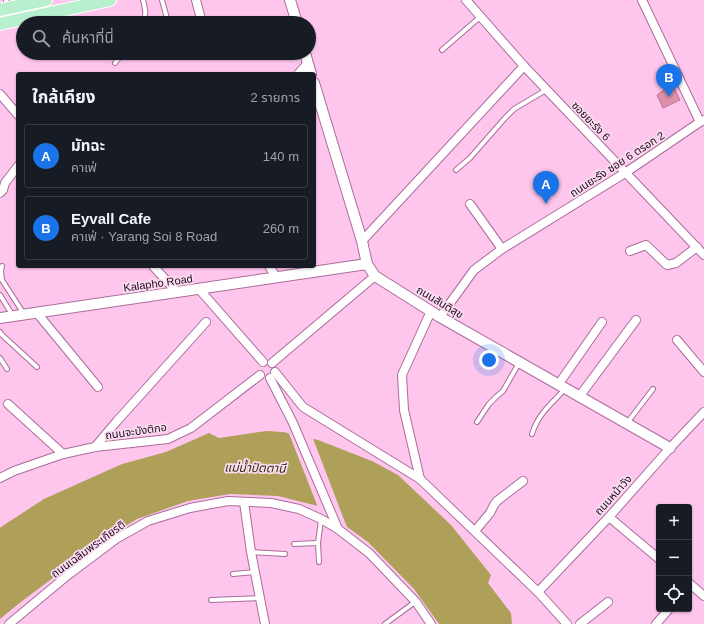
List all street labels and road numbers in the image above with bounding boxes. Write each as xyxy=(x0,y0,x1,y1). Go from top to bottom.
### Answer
street label: ซอยยะรัง 6 xyxy=(569,99,613,143)
street label: ถนนยะรัง ซอย 6 ตรอก 2 xyxy=(567,129,667,199)
street label: Kalapho Road xyxy=(123,272,193,294)
street label: ถนนสันติสุข xyxy=(414,283,466,322)
street label: ถนนจะบังติกอ xyxy=(104,421,168,441)
street label: ถนนหน้าวัง xyxy=(592,473,634,517)
street label: ถนนเฉลิมพระเกียรติ xyxy=(49,518,127,580)

